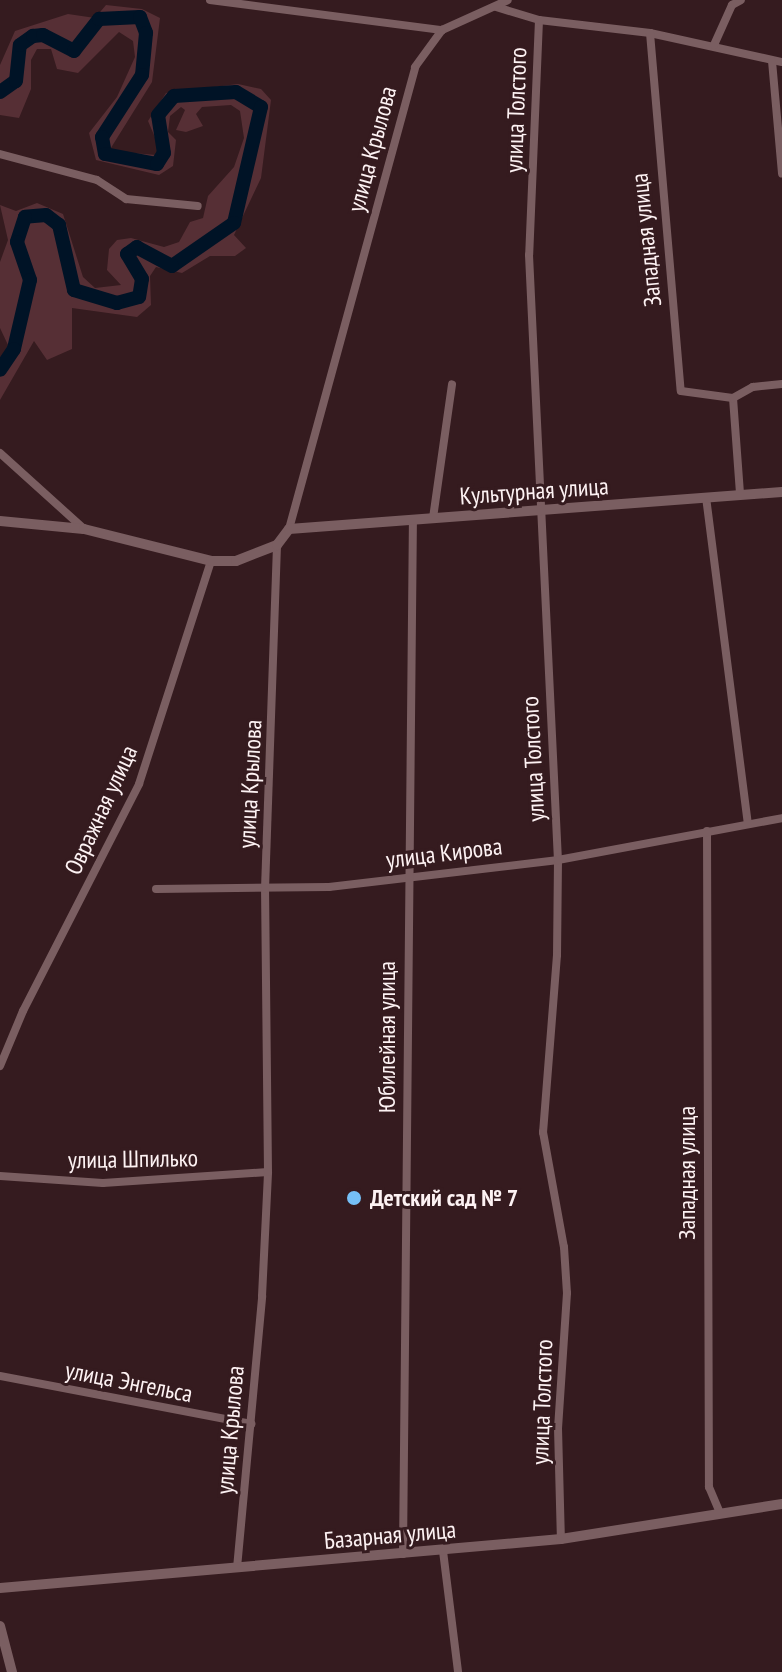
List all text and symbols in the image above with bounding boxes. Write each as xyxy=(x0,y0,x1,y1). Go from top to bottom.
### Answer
street label: улица Толстого xyxy=(499,47,533,173)
street label: улица Крылова xyxy=(341,83,403,215)
street label: Западная улица xyxy=(625,172,667,308)
street label: Культурная улица xyxy=(459,471,609,511)
street label: улица Толстого xyxy=(515,695,551,823)
street label: улица Крылова xyxy=(232,719,268,849)
street label: Овражная улица xyxy=(58,741,144,879)
street label: улица Кирова xyxy=(384,832,504,874)
street label: Юбилейная улица xyxy=(373,961,401,1113)
street label: Западная улица xyxy=(673,1106,701,1240)
street label: улица Шпилько xyxy=(68,1143,198,1175)
place label: Детский сад № 7 xyxy=(370,1184,518,1212)
marker: Детский сад № 7 xyxy=(345,1189,363,1207)
street label: улица Толстого xyxy=(525,1339,559,1465)
street label: улица Энгельса xyxy=(63,1356,195,1408)
street label: улица Крылова xyxy=(210,1365,250,1495)
street label: Базарная улица xyxy=(323,1515,457,1555)

